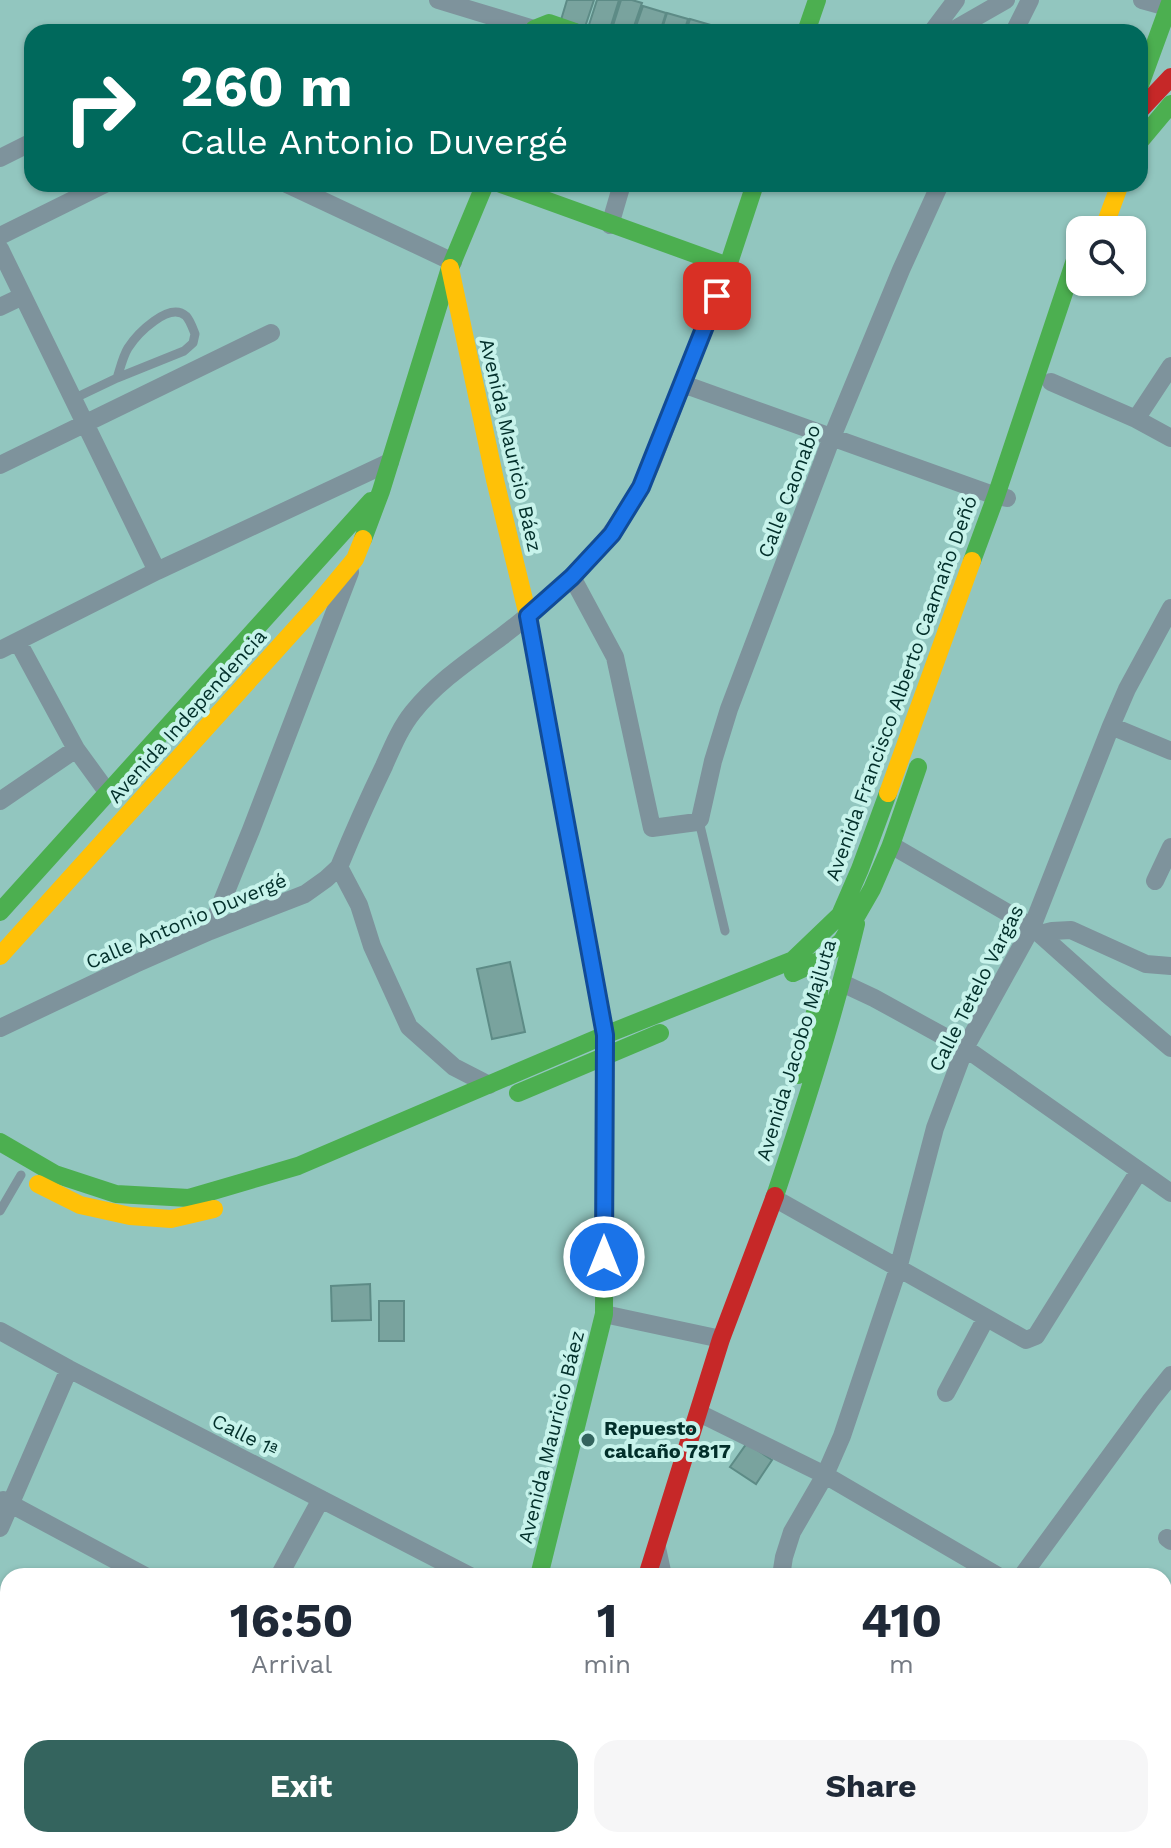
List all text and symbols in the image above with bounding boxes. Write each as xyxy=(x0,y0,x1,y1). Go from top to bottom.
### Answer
text: 260 m xyxy=(180,54,353,120)
icon: right xyxy=(48,56,152,160)
text: Calle Antonio Duvergé xyxy=(180,121,568,163)
map controls xyxy=(1066,216,1146,296)
button: search xyxy=(1066,216,1146,296)
pin xyxy=(683,262,751,330)
icon: arrive xyxy=(695,274,739,318)
street label: Avenida Mauricio Báez xyxy=(475,336,547,554)
street label: Calle Caonabo xyxy=(753,421,825,561)
street label: Avenida Francisco Alberto Caamaño Deñó xyxy=(820,492,982,884)
street label: Avenida Independencia xyxy=(103,624,271,808)
street label: Calle Antonio Duvergé xyxy=(82,868,290,974)
street label: Calle Tetelo Vargas xyxy=(924,901,1028,1075)
street label: Avenida Jacobo Majluta xyxy=(751,936,841,1164)
position arrow xyxy=(562,1215,646,1299)
street label: Avenida Mauricio Báez xyxy=(513,1328,589,1546)
street label: Calle 1ª xyxy=(208,1408,282,1462)
place label: Repuesto calcaño 7817 xyxy=(604,1416,731,1463)
marker: Repuesto calcaño 7817 xyxy=(579,1431,597,1449)
text: 16:50 xyxy=(230,1592,353,1649)
text: 1 xyxy=(597,1592,617,1649)
text: 410 xyxy=(861,1592,942,1649)
text: Arrival xyxy=(251,1649,332,1679)
text: min xyxy=(583,1649,631,1679)
text: m xyxy=(889,1649,914,1679)
button: Exit xyxy=(24,1740,578,1832)
button: Share xyxy=(594,1740,1148,1832)

